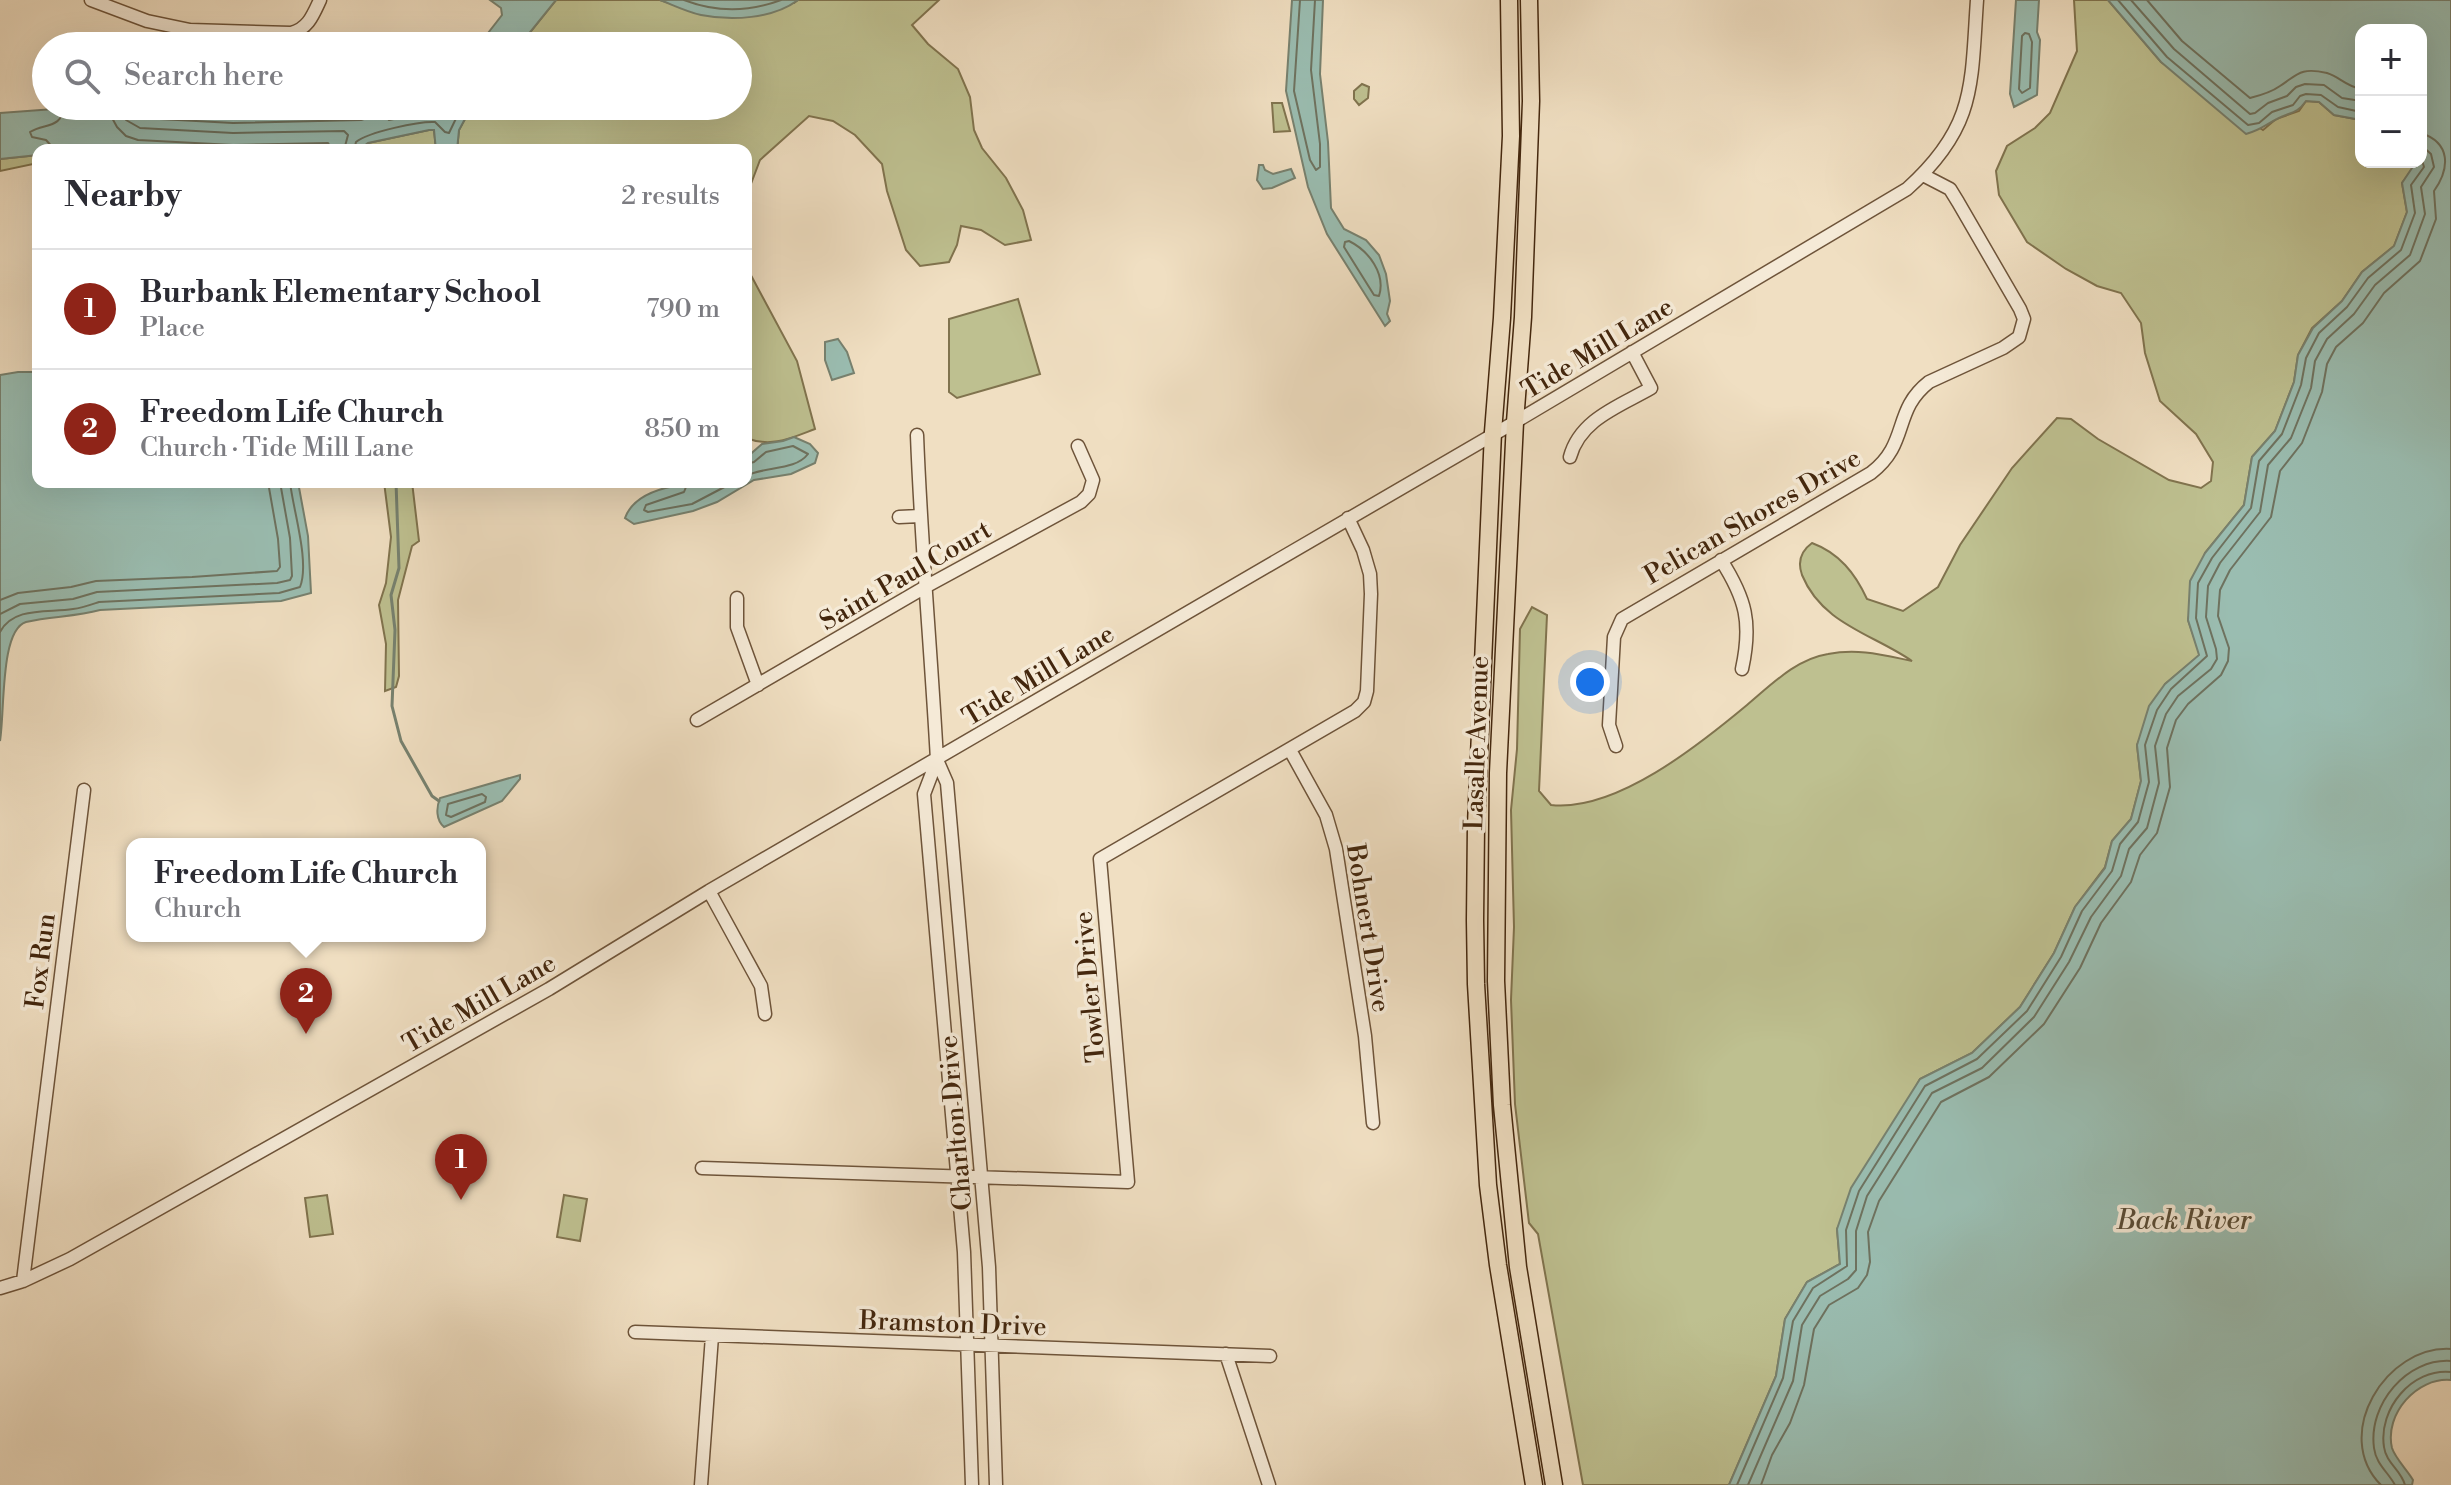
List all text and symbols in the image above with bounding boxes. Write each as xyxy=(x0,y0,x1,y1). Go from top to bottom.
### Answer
map controls xyxy=(2355,24,2427,168)
button: + xyxy=(2355,24,2427,96)
search box xyxy=(32,32,752,120)
icon: search xyxy=(60,54,104,98)
text: Search here xyxy=(124,57,284,95)
button: − xyxy=(2355,96,2427,168)
text: Nearby xyxy=(64,175,182,217)
text: 2 results xyxy=(621,180,720,212)
text: Burbank Elementary School xyxy=(140,274,541,312)
street label: Tide Mill Lane xyxy=(1516,291,1679,407)
text: 1 xyxy=(84,293,96,325)
text: 790 m xyxy=(646,293,720,325)
text: Place xyxy=(140,312,205,344)
text: Freedom Life Church xyxy=(140,394,444,432)
text: 2 xyxy=(82,413,98,445)
text: 850 m xyxy=(644,413,720,445)
text: Church · Tide Mill Lane xyxy=(140,432,414,464)
street label: Pelican Shores Drive xyxy=(1638,442,1867,592)
street label: Saint Paul Court xyxy=(814,514,997,638)
street label: Tide Mill Lane xyxy=(957,618,1120,734)
street label: Lasalle Avenue xyxy=(1458,655,1496,831)
your location xyxy=(1570,662,1610,702)
popup xyxy=(126,838,486,942)
street label: Bohnert Drive xyxy=(1339,841,1397,1014)
text: Freedom Life Church xyxy=(154,855,458,893)
text: Church xyxy=(154,893,242,925)
street label: Towler Drive xyxy=(1067,910,1113,1064)
street label: Fox Run xyxy=(19,911,63,1011)
street label: Tide Mill Lane xyxy=(397,947,562,1061)
pin: 2 xyxy=(280,968,332,1034)
street label: Charlton Drive xyxy=(932,1034,980,1212)
pin: 1 xyxy=(435,1134,487,1200)
water label: Back River xyxy=(2116,1203,2253,1238)
street label: Bramston Drive xyxy=(858,1305,1047,1343)

